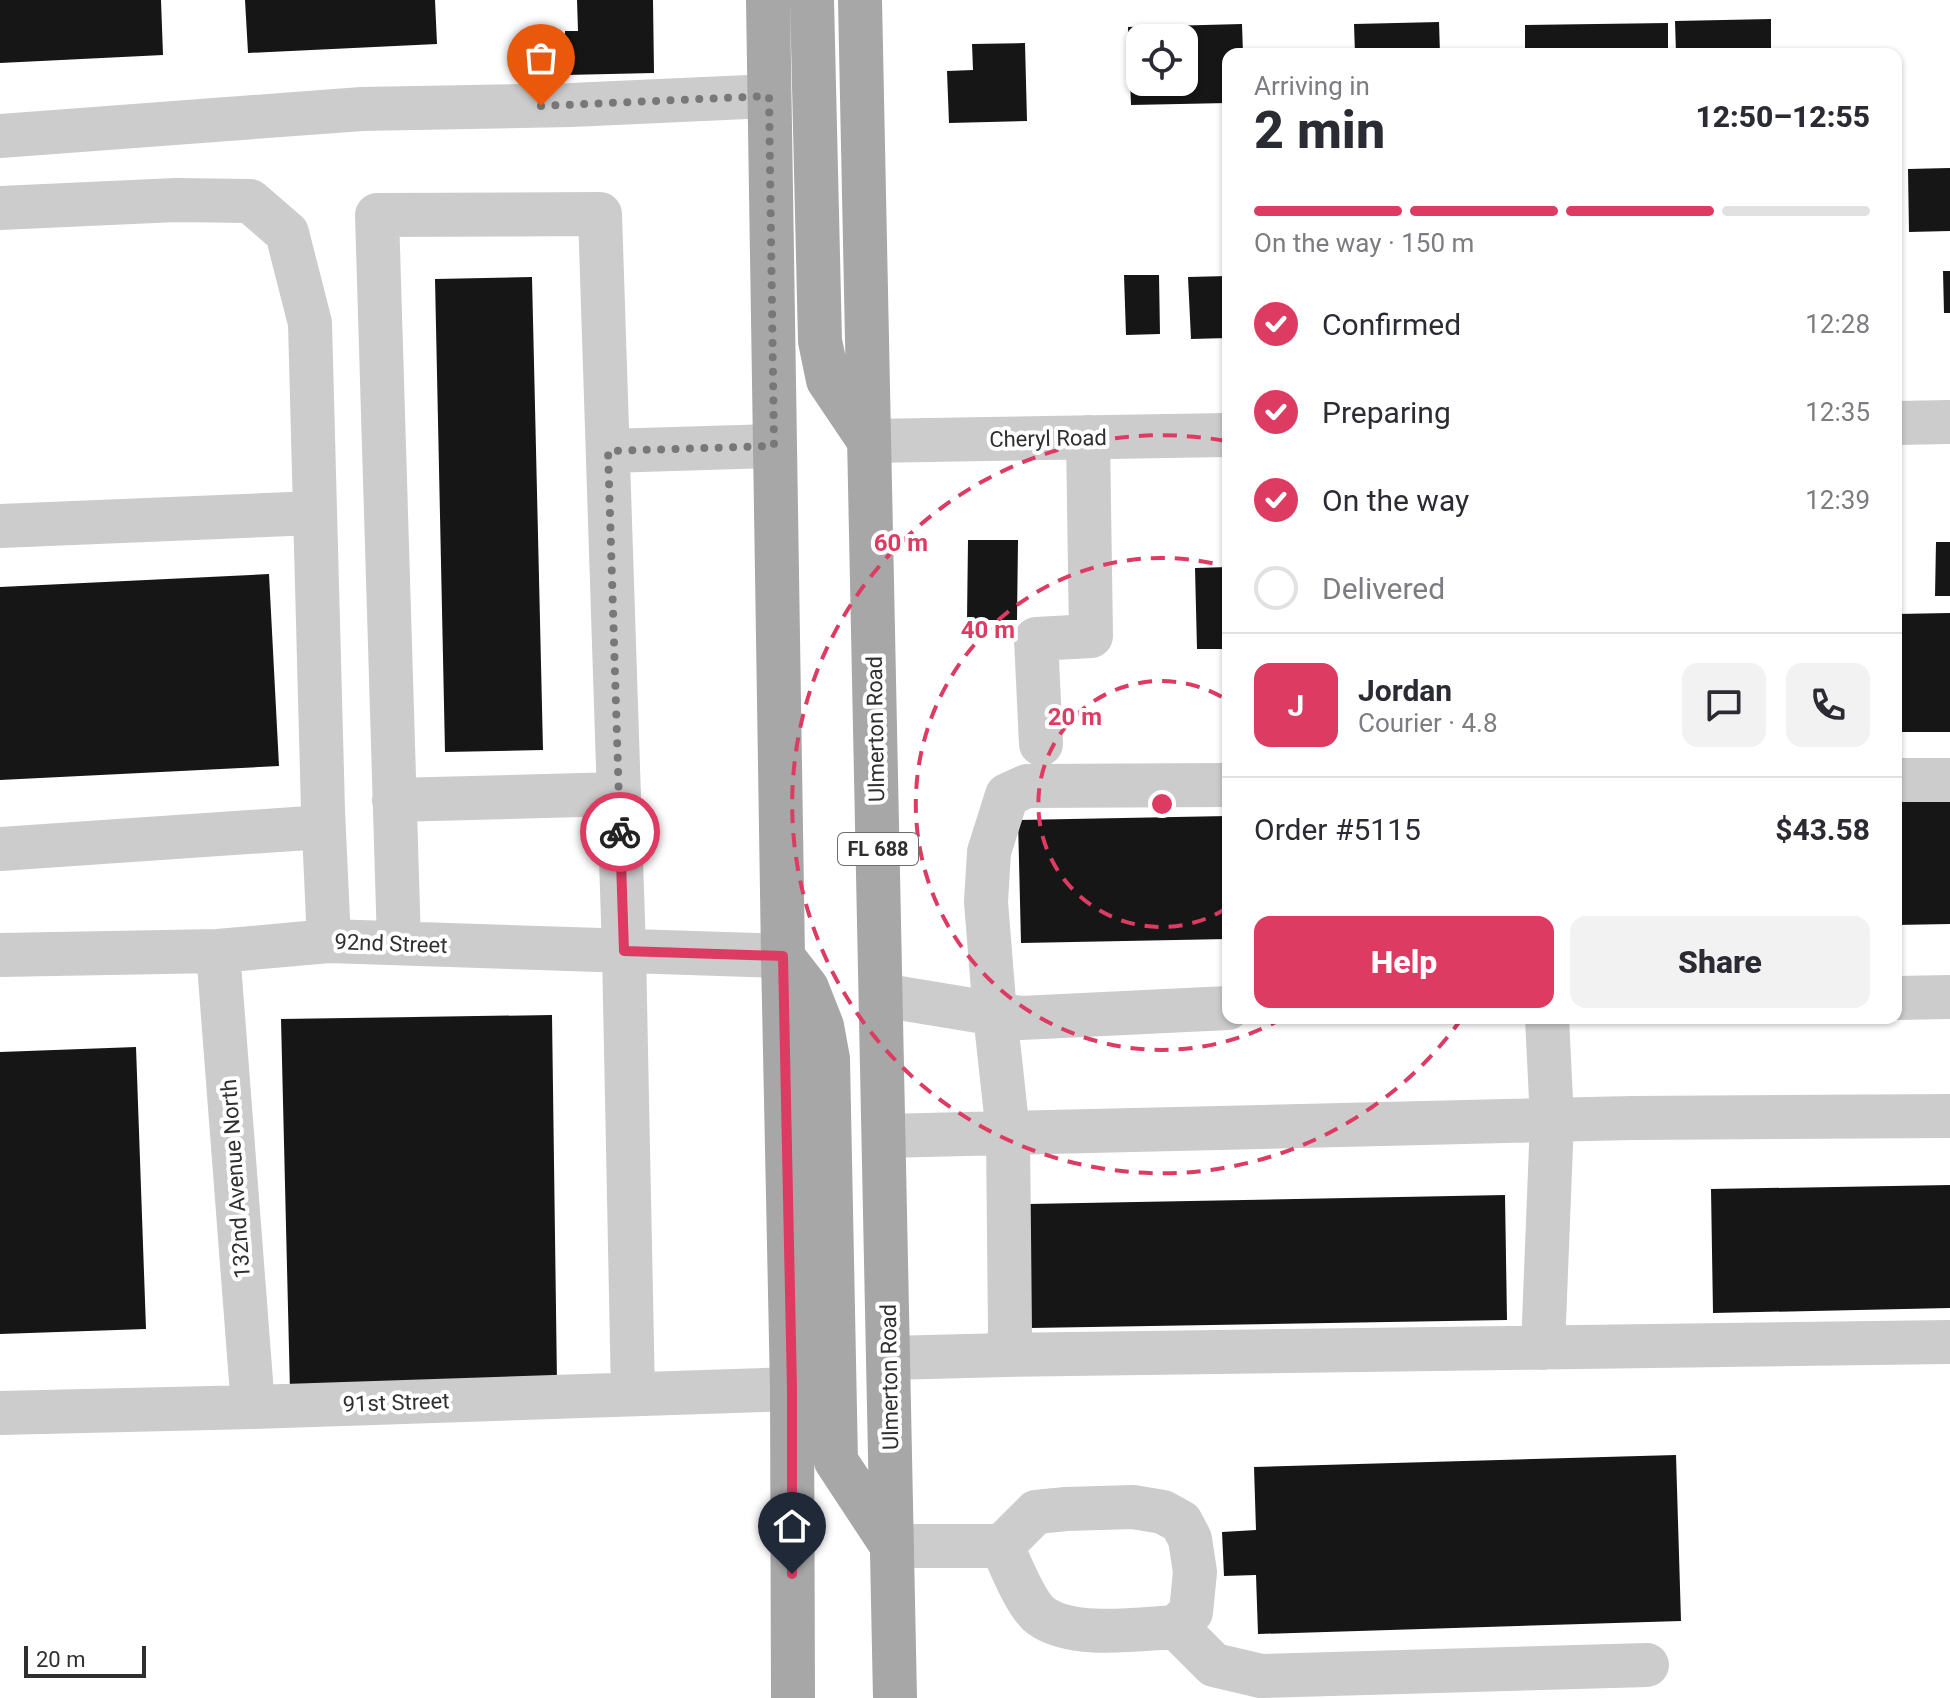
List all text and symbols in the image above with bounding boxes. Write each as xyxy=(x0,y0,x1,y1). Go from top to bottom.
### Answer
pin xyxy=(507,24,575,106)
map controls xyxy=(1126,24,1198,96)
button: locate xyxy=(1126,24,1198,96)
icon: bag xyxy=(519,36,563,80)
text: Arriving in xyxy=(1254,71,1370,101)
text: 12:50–12:55 xyxy=(1695,99,1870,134)
text: 2 min xyxy=(1254,100,1385,161)
text: On the way · 150 m xyxy=(1254,228,1474,258)
icon: check xyxy=(1254,302,1298,346)
text: Confirmed xyxy=(1322,307,1461,342)
text: 12:28 xyxy=(1805,309,1870,339)
icon: check xyxy=(1254,390,1298,434)
text: Preparing xyxy=(1322,395,1451,430)
text: 12:35 xyxy=(1805,397,1870,427)
street label: Cheryl Road xyxy=(989,425,1107,452)
icon: check xyxy=(1254,478,1298,522)
text: On the way xyxy=(1322,483,1469,518)
text: 12:39 xyxy=(1805,485,1870,515)
text: 60 m xyxy=(874,529,928,557)
text: Delivered xyxy=(1322,571,1445,606)
text: 40 m xyxy=(961,616,1015,644)
street label: Ulmerton Road xyxy=(862,656,889,802)
button: chat xyxy=(1682,663,1766,747)
button: phone xyxy=(1786,663,1870,747)
text: Jordan xyxy=(1358,673,1452,708)
text: J xyxy=(1288,688,1304,723)
text: 20 m xyxy=(1048,703,1102,731)
text: Courier · 4.8 xyxy=(1358,708,1498,738)
centre of rings xyxy=(1148,790,1176,818)
courier xyxy=(580,792,660,872)
icon: bike xyxy=(598,810,642,854)
text: Order #5115 xyxy=(1254,812,1421,847)
text: $43.58 xyxy=(1775,812,1870,847)
road number: FL 688 xyxy=(838,833,918,865)
button: Help xyxy=(1254,916,1554,1008)
button: Share xyxy=(1570,916,1870,1008)
street label: 92nd Street xyxy=(334,929,448,958)
street label: 132nd Avenue North xyxy=(216,1078,255,1280)
street label: Ulmerton Road xyxy=(876,1304,903,1450)
street label: 91st Street xyxy=(342,1388,450,1417)
pin xyxy=(758,1492,826,1574)
icon: home xyxy=(770,1504,814,1548)
scale bar xyxy=(24,1642,146,1678)
text: 20 m xyxy=(36,1647,85,1672)

